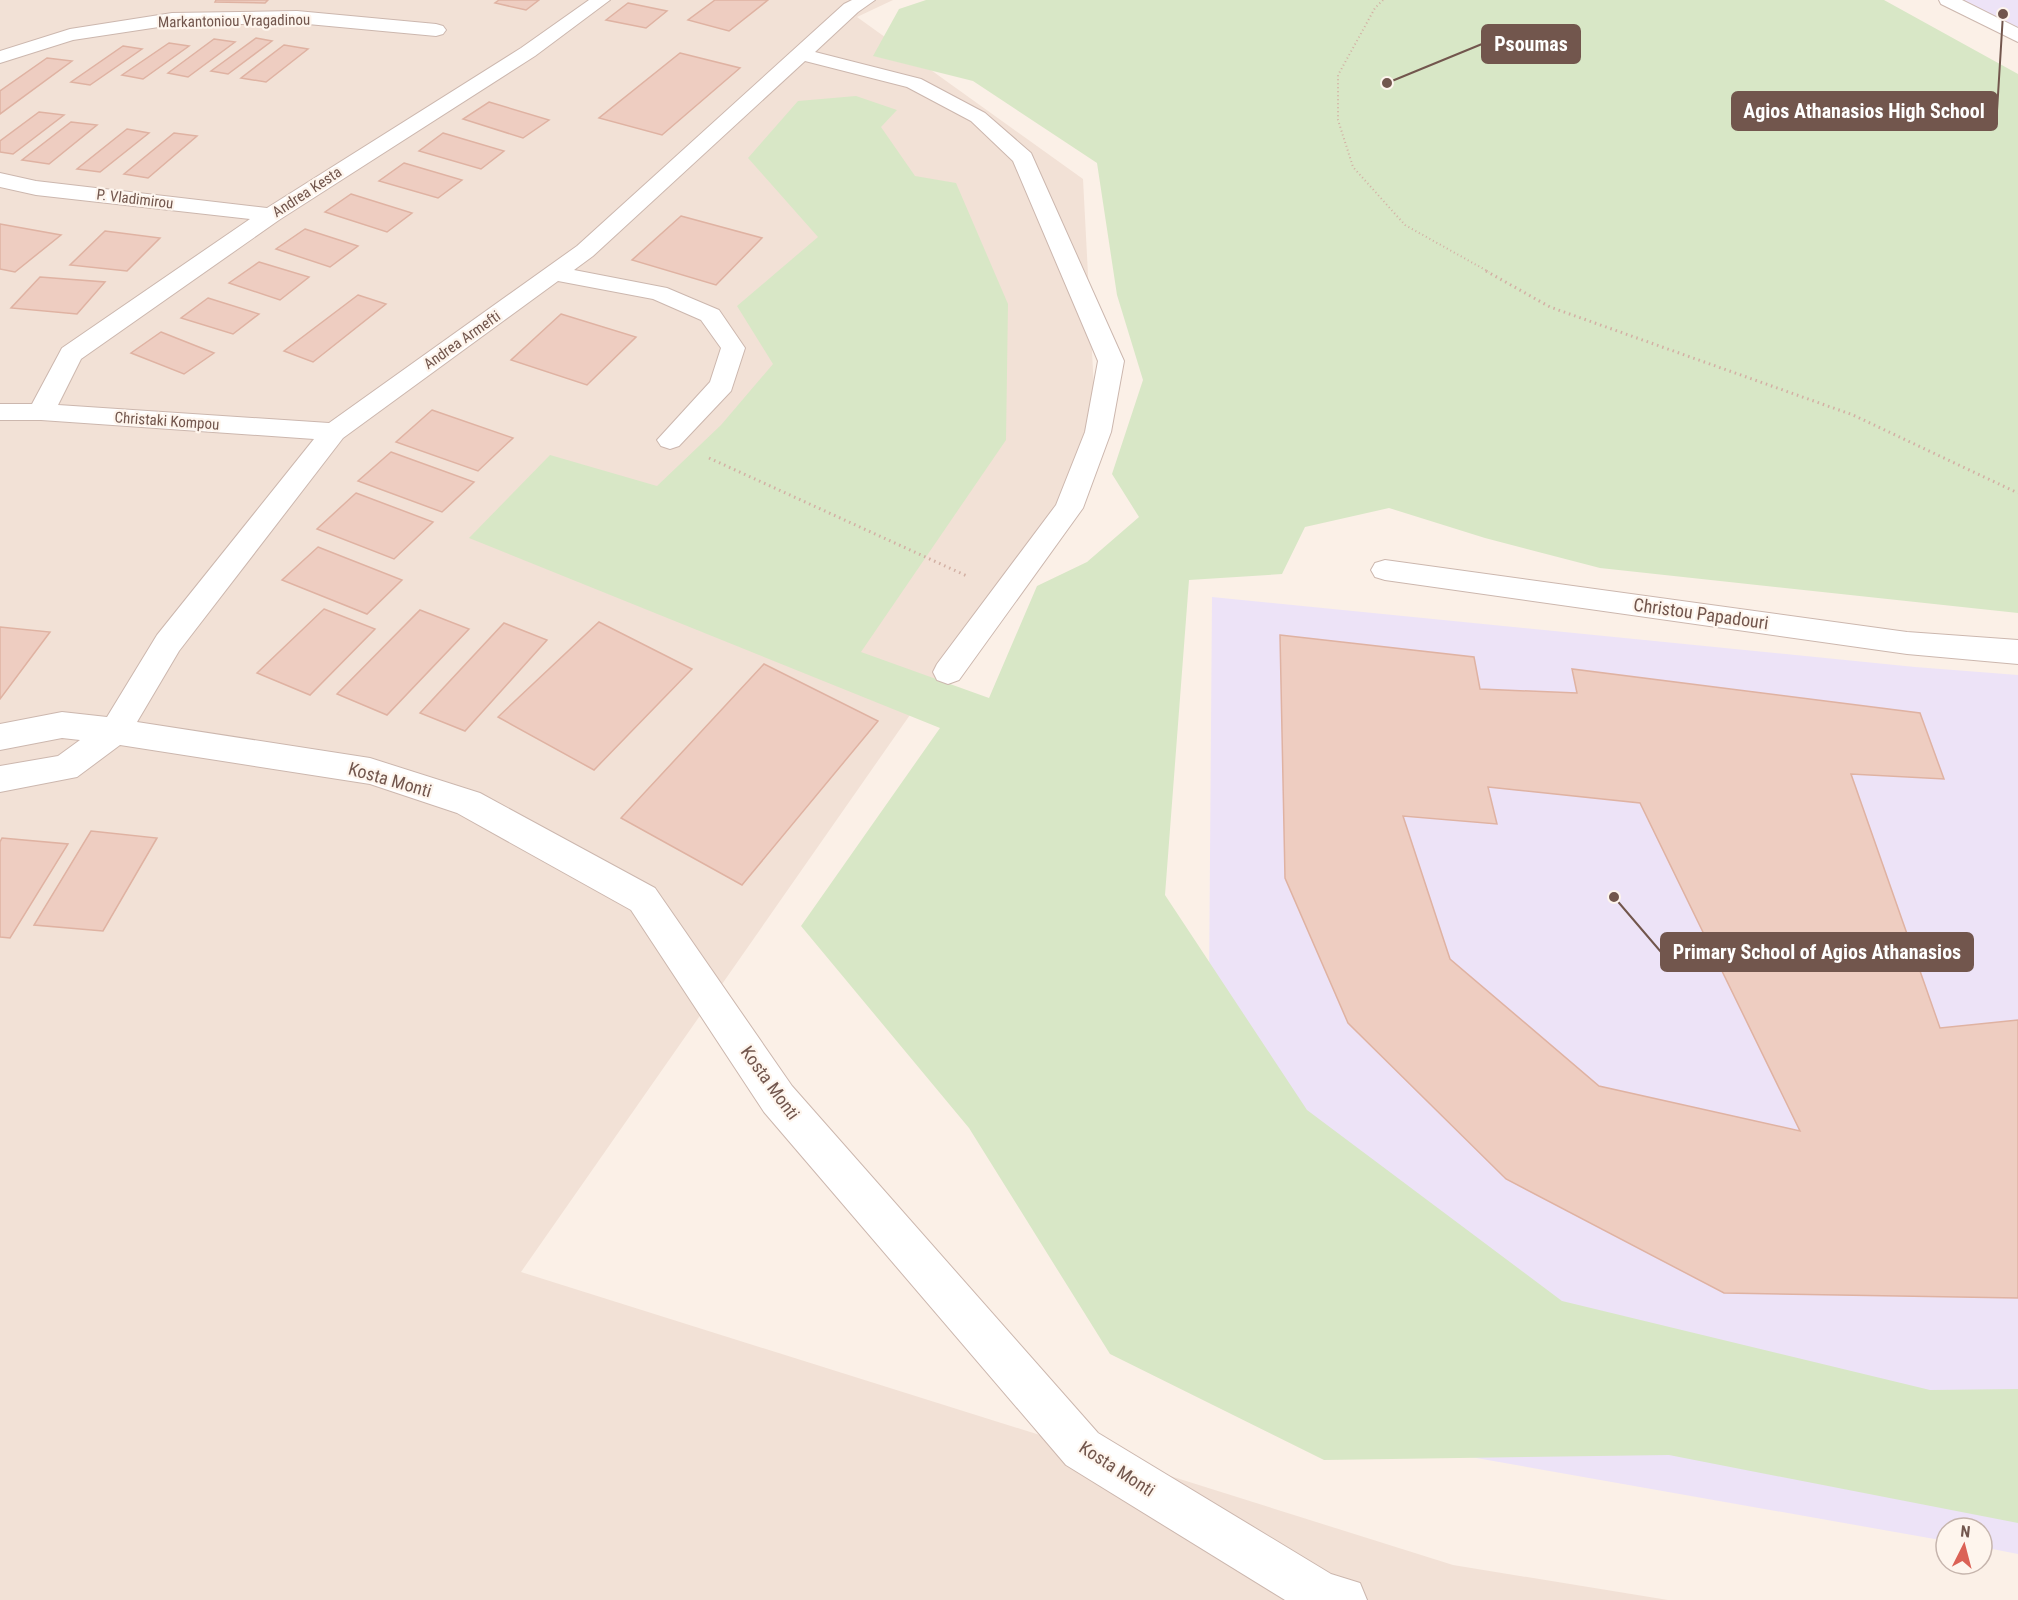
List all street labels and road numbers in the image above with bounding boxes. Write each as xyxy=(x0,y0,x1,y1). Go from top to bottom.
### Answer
street label: Markantoniou Vragadinou xyxy=(158,11,310,31)
street label: Andrea Kesta xyxy=(269,163,345,221)
street label: P. Vladimirou xyxy=(96,185,174,213)
street label: Andrea Armefti xyxy=(420,307,504,373)
street label: Christaki Kompou xyxy=(114,408,220,434)
street label: Christou Papadouri xyxy=(1632,594,1770,633)
street label: Kosta Monti xyxy=(346,758,434,801)
street label: Kosta Monti xyxy=(737,1042,804,1124)
street label: Kosta Monti xyxy=(1076,1436,1159,1501)

